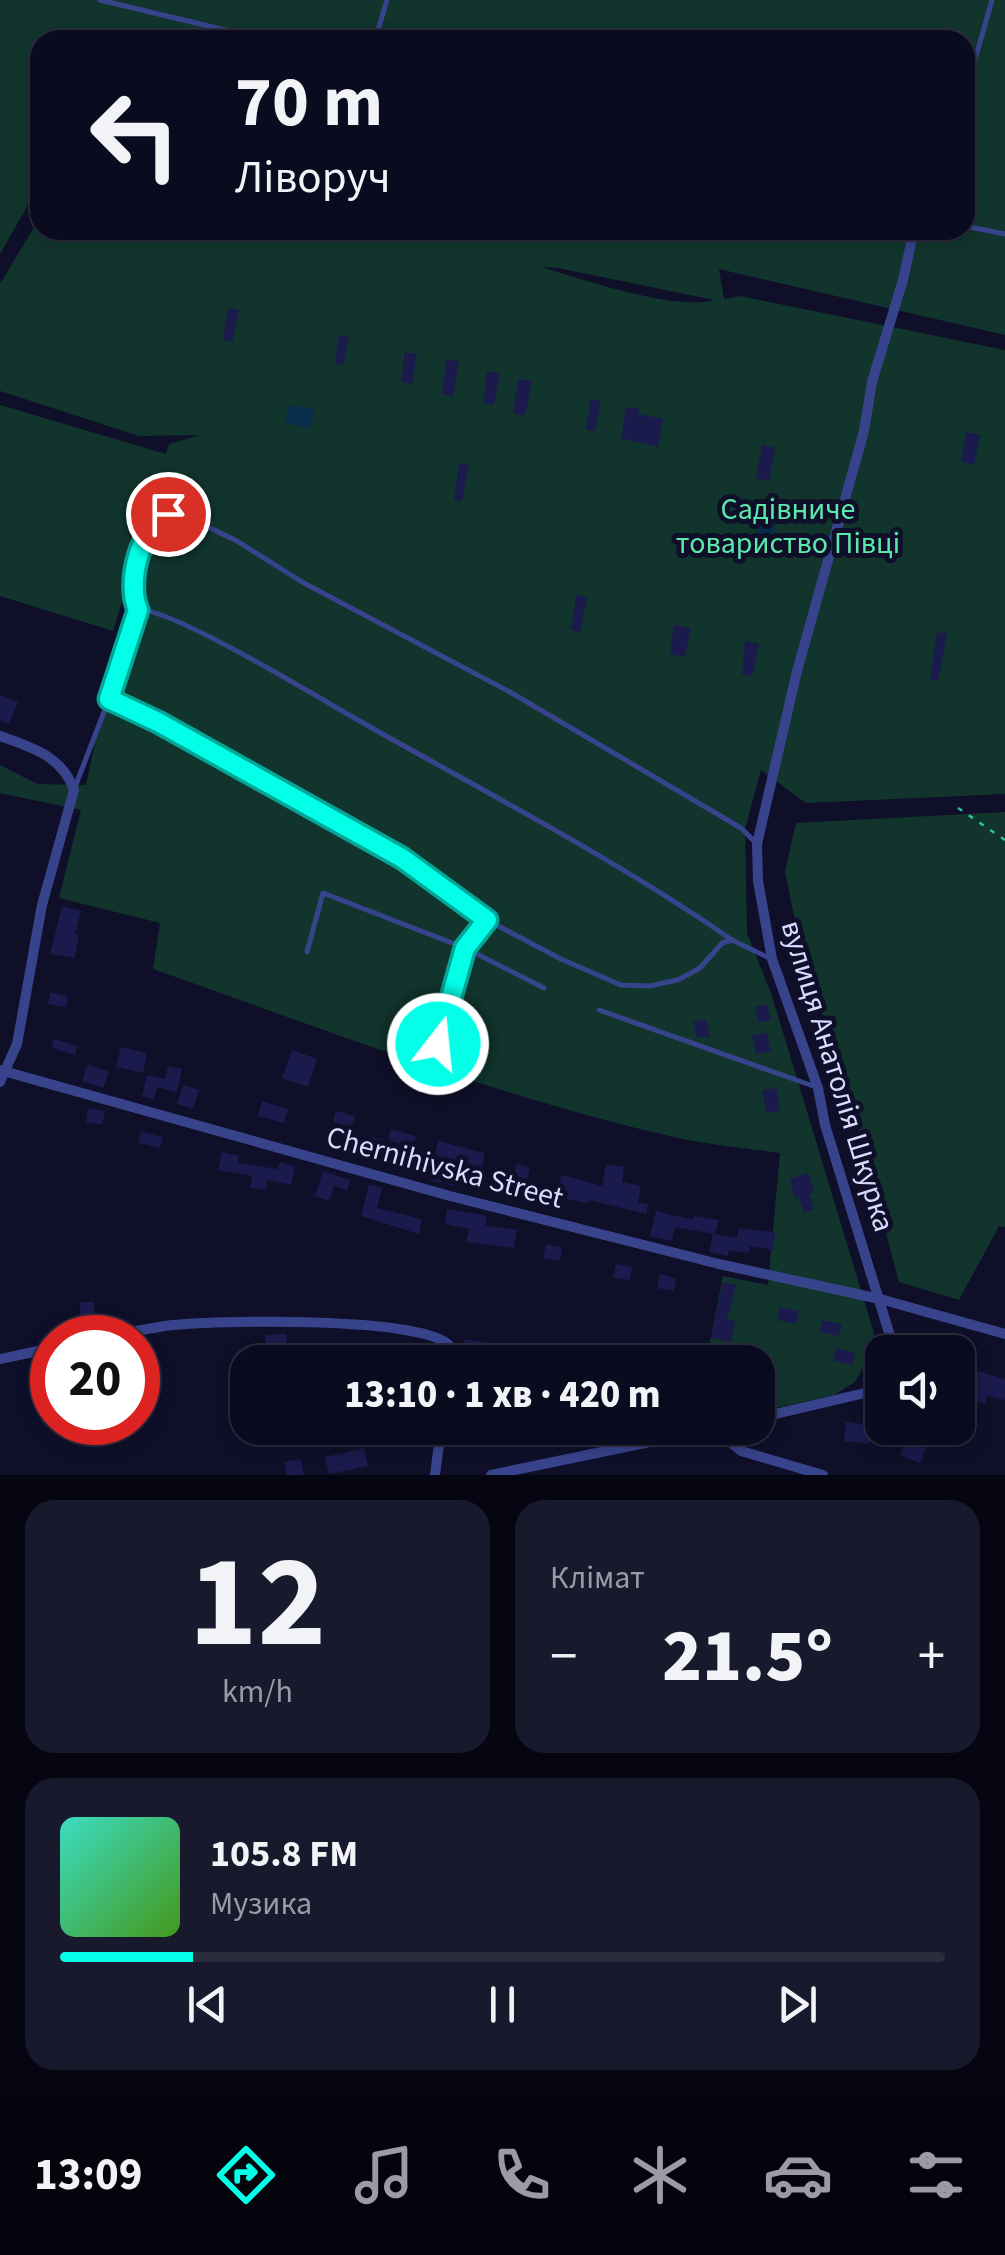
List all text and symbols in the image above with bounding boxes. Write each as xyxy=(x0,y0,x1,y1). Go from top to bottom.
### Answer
text: 70 m xyxy=(235,53,383,153)
icon: left xyxy=(70,70,200,200)
text: Ліворуч xyxy=(235,146,391,210)
pin xyxy=(126,472,211,557)
icon: arrive xyxy=(141,487,196,542)
park label: Садівниче товариство Півці xyxy=(676,488,900,565)
street label: вулиця Анатолія Шкурка xyxy=(770,915,905,1237)
position arrow xyxy=(386,992,490,1096)
street label: Chernihivska Street xyxy=(322,1115,568,1220)
speed limit sign: 20 xyxy=(30,1315,160,1445)
map controls xyxy=(865,1335,975,1445)
button: sound xyxy=(865,1335,975,1445)
text: 13:10 · 1 хв · 420 m xyxy=(344,1368,661,1422)
text: 12 xyxy=(189,1511,326,1696)
text: Клімат xyxy=(550,1555,645,1601)
text: 21.5° xyxy=(662,1603,833,1710)
text: − xyxy=(550,1618,577,1696)
text: + xyxy=(918,1618,945,1696)
text: km/h xyxy=(222,1669,293,1715)
text: 105.8 FM xyxy=(210,1827,358,1881)
text: Музика xyxy=(210,1881,312,1927)
icon: previous xyxy=(180,1977,235,2032)
icon: pause xyxy=(475,1977,530,2032)
icon: next xyxy=(770,1977,825,2032)
icon: directions xyxy=(211,2140,281,2210)
icon: music xyxy=(349,2140,419,2210)
icon: phone xyxy=(487,2140,557,2210)
icon: climate xyxy=(625,2140,695,2210)
icon: car xyxy=(763,2140,833,2210)
icon: filters xyxy=(901,2140,971,2210)
text: 13:09 xyxy=(34,2143,143,2207)

